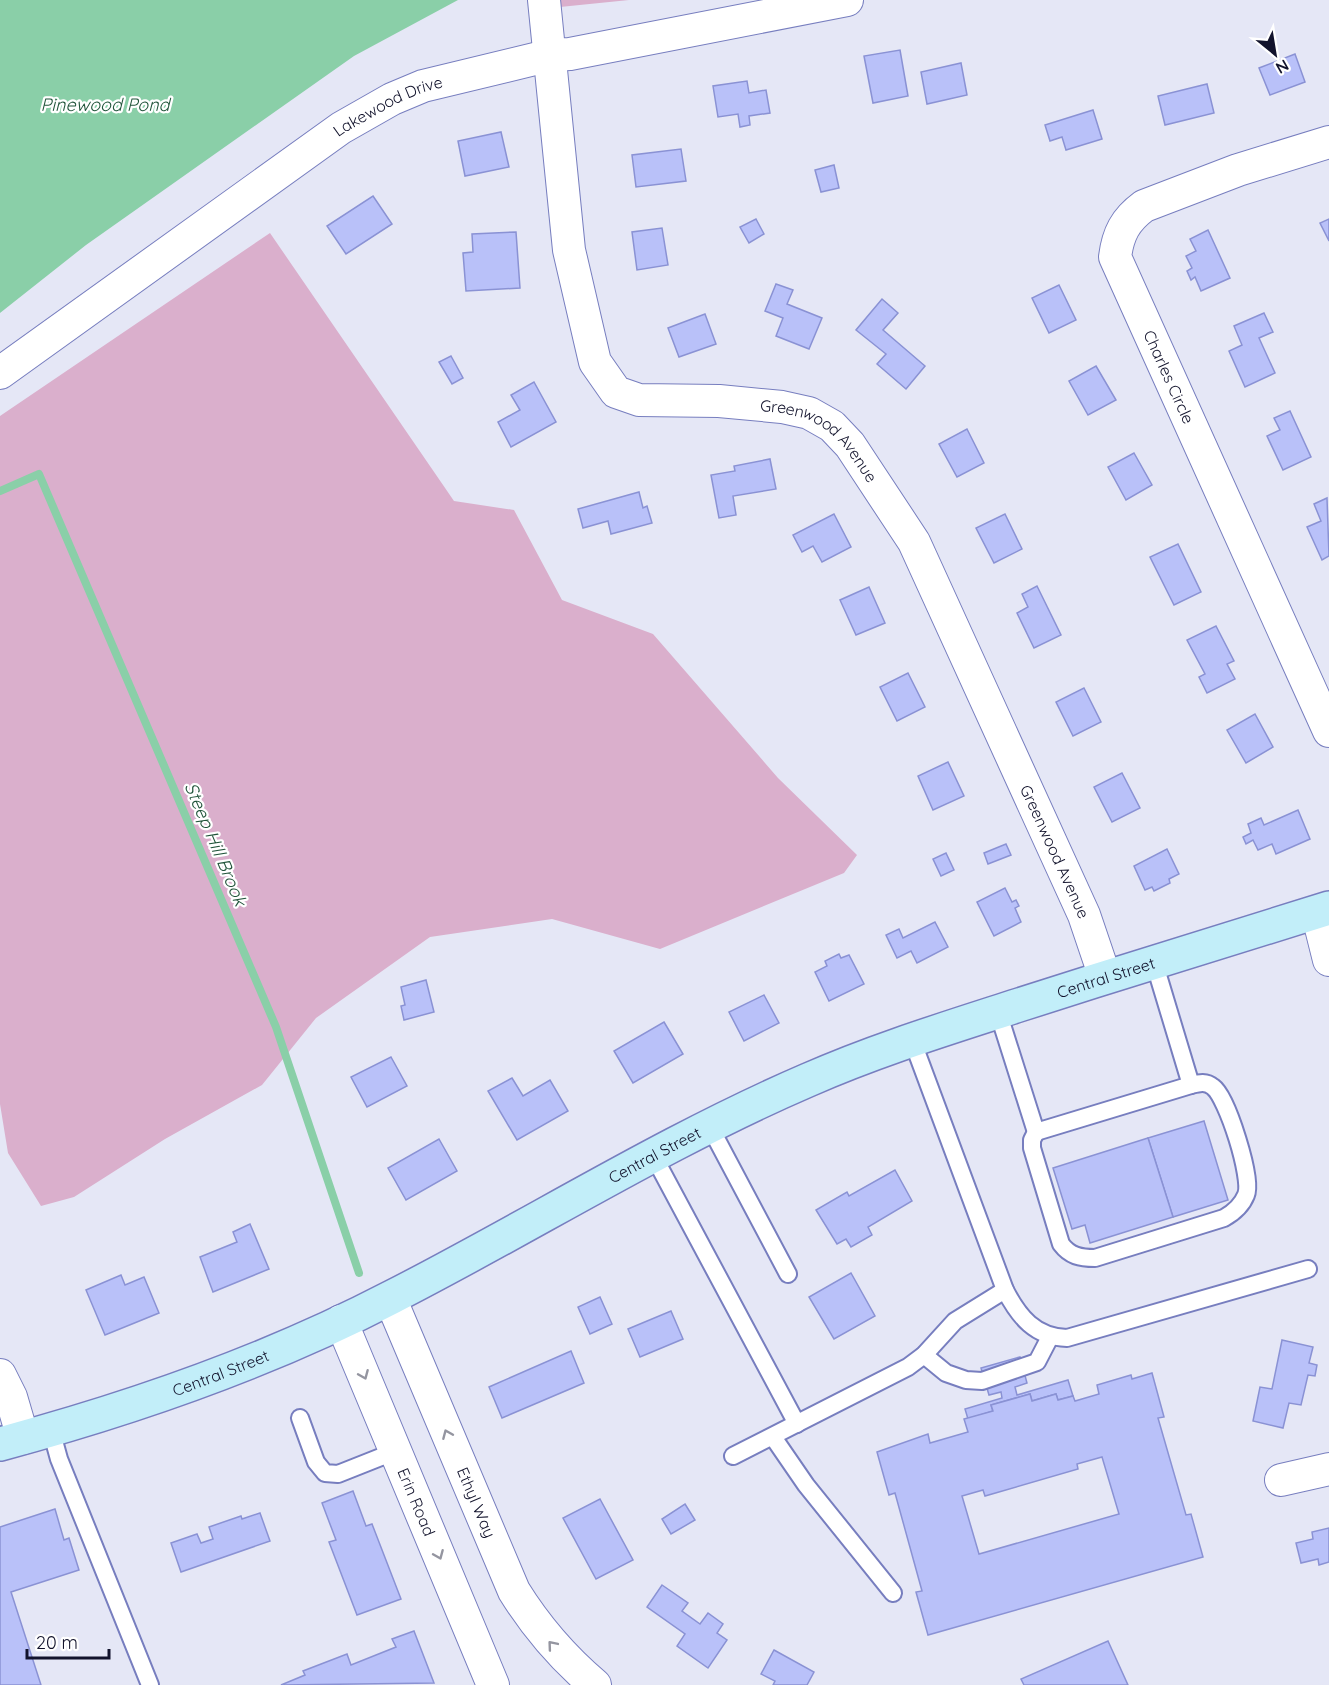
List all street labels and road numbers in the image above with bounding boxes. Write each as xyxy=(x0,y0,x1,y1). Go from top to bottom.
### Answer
street label: Lakewood Drive xyxy=(329,72,444,141)
street label: Charles Circle xyxy=(1139,327,1199,427)
street label: Greenwood Avenue xyxy=(759,395,882,486)
street label: Greenwood Avenue xyxy=(1016,782,1094,921)
street label: Central Street xyxy=(1054,953,1157,1002)
street label: Central Street xyxy=(605,1122,704,1188)
street label: Central Street xyxy=(170,1345,272,1400)
street label: Ethyl Way xyxy=(453,1464,500,1541)
street label: Erin Road xyxy=(393,1465,440,1539)

